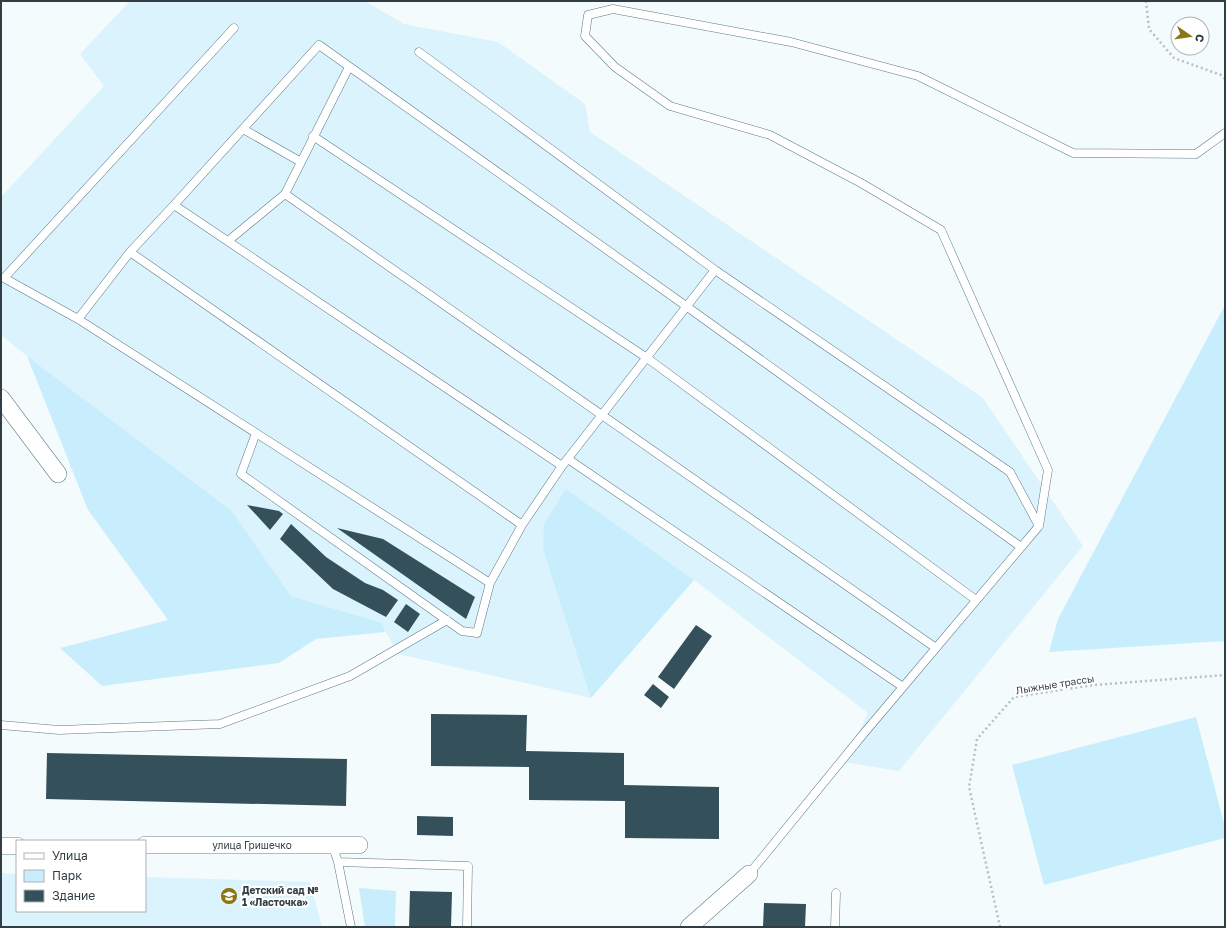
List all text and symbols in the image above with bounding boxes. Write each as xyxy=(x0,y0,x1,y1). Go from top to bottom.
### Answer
north arrow xyxy=(1170,16,1210,56)
text: С xyxy=(1193,33,1207,44)
street label: Лыжные трассы xyxy=(1015,672,1095,696)
street label: улица Гришечко xyxy=(212,839,292,851)
legend xyxy=(16,840,146,912)
text: Улица xyxy=(52,848,88,863)
text: Парк xyxy=(52,868,82,883)
place label: Детский сад № 1 «Ласточка» xyxy=(242,884,319,908)
school or university icon: Детский сад № 1 «Ласточка» xyxy=(219,886,239,906)
text: Здание xyxy=(52,888,95,903)

